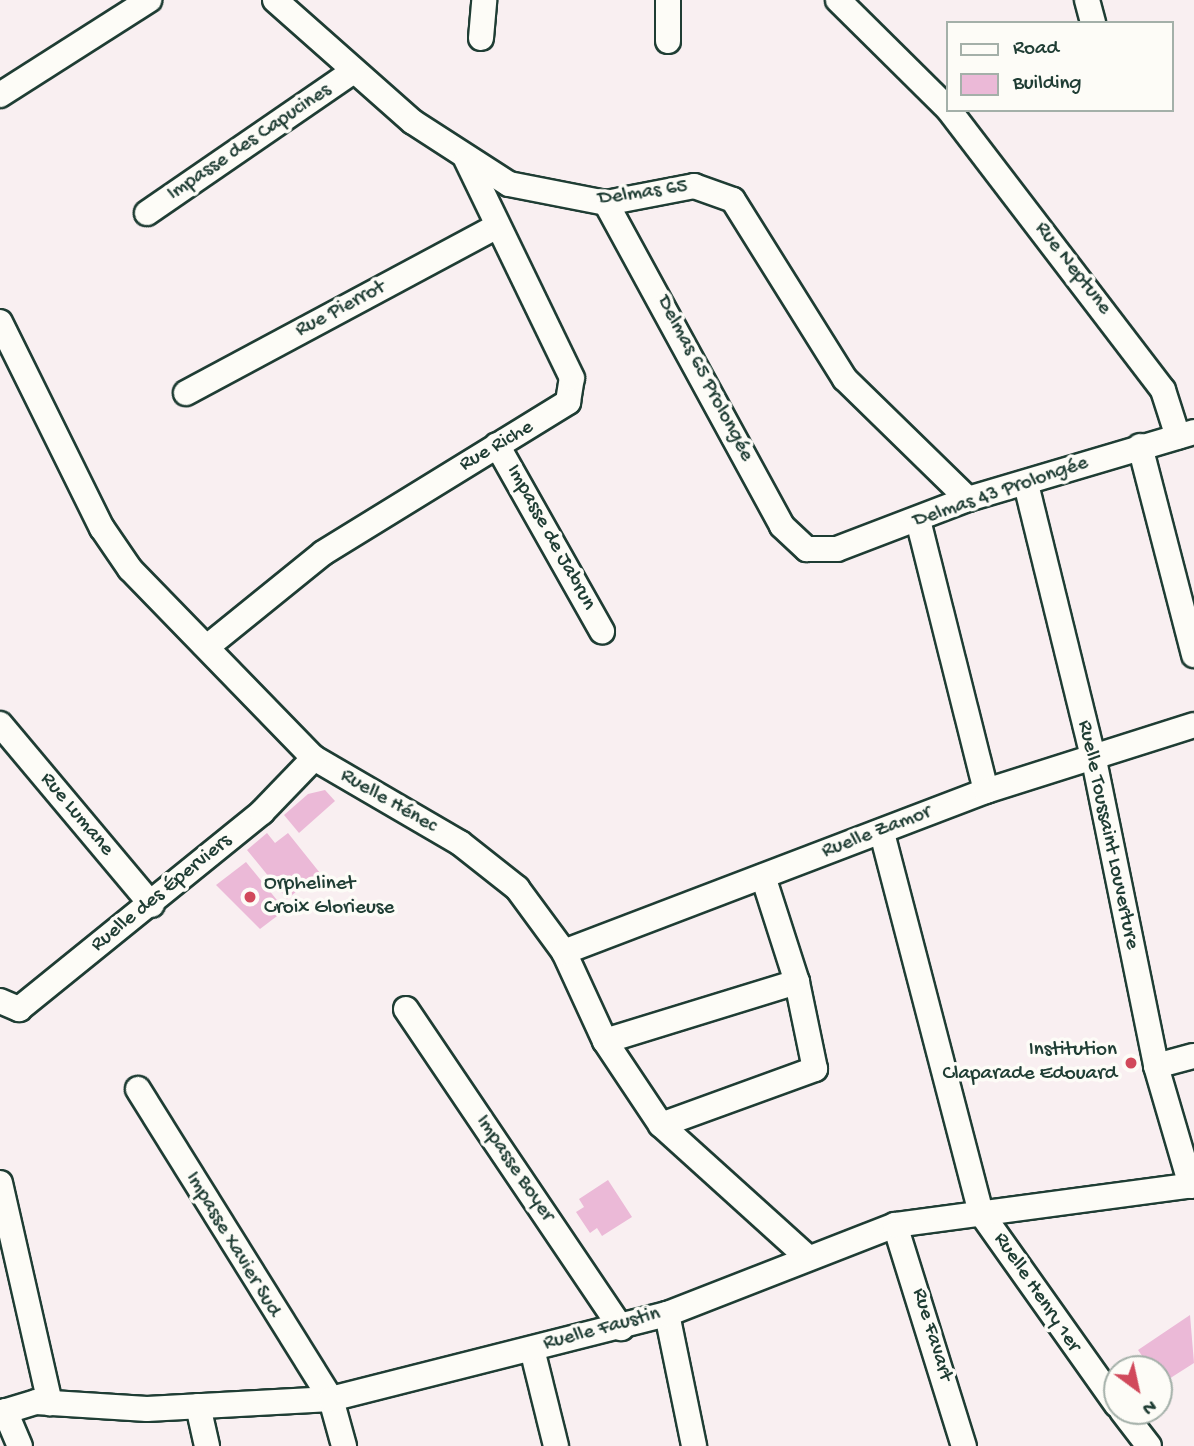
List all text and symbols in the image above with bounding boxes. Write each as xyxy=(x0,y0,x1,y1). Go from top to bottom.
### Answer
legend xyxy=(946,21,1173,112)
text: Road xyxy=(1013,37,1059,62)
text: Building xyxy=(1013,72,1082,97)
street label: Impasse des Capucines xyxy=(163,79,337,207)
street label: Delmas 65 xyxy=(597,175,689,213)
street label: Rue Neptune xyxy=(1028,218,1116,320)
street label: Rue Pierrot xyxy=(292,276,390,344)
street label: Delmas 65 Prolongée xyxy=(650,292,758,466)
street label: Rue Riche xyxy=(455,416,539,478)
street label: Delmas 43 Prolongée xyxy=(910,451,1092,535)
street label: Impasse de Jabrun xyxy=(500,461,600,615)
street label: Ruelle Toussaint Louverture xyxy=(1070,718,1144,952)
street label: Ruelle Hénec xyxy=(335,764,441,840)
street label: Rue Lumane xyxy=(34,768,118,862)
street label: Ruelle Zamor xyxy=(819,801,935,865)
street label: Ruelle des Éperviers xyxy=(86,829,238,959)
place label: Orphelinet Croix Glorieuse xyxy=(264,872,394,922)
marker: Orphelinet Croix Glorieuse xyxy=(242,889,258,905)
place label: Institution Claparade Edouard xyxy=(943,1038,1117,1088)
marker: Institution Claparade Edouard xyxy=(1123,1055,1139,1071)
street label: Impasse Boyer xyxy=(469,1111,559,1227)
street label: Impasse Xavier Sud xyxy=(179,1168,285,1322)
street label: Ruelle Henry 1er xyxy=(987,1228,1085,1358)
street label: Rue Favart xyxy=(905,1285,957,1385)
street label: Ruelle Faustin xyxy=(541,1302,663,1358)
north arrow xyxy=(1103,1355,1173,1425)
text: N xyxy=(1137,1393,1160,1419)

